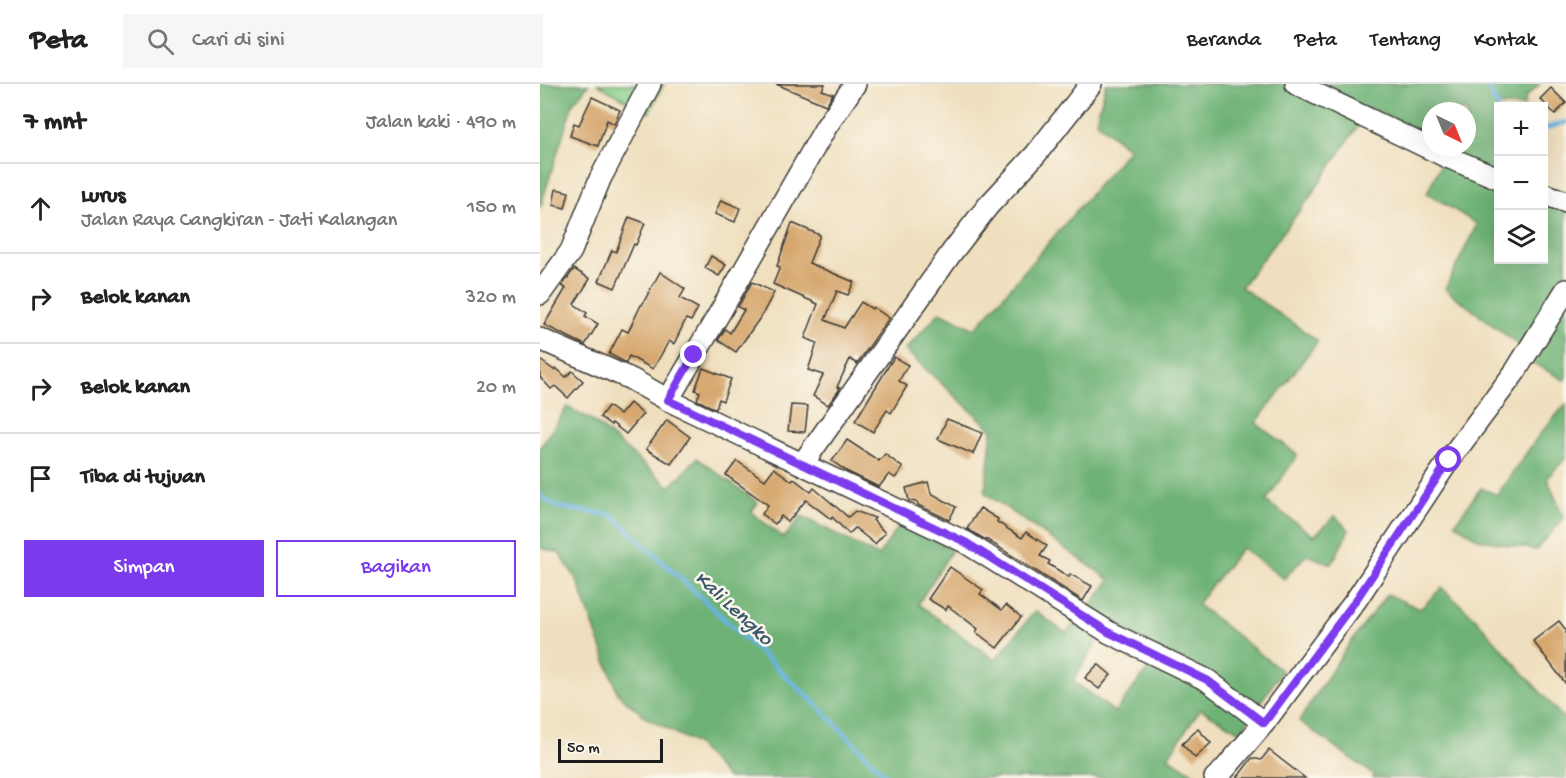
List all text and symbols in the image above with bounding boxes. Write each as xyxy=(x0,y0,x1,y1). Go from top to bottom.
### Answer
search box xyxy=(123,14,543,68)
text: Peta xyxy=(30,25,87,58)
icon: search xyxy=(144,25,177,58)
text: Cari di sini xyxy=(192,28,285,54)
text: Beranda xyxy=(1187,29,1261,54)
text: Peta xyxy=(1294,29,1337,54)
text: Tentang xyxy=(1370,29,1441,54)
text: Kontak xyxy=(1474,29,1536,54)
north arrow xyxy=(1422,102,1476,156)
map controls xyxy=(1494,102,1548,264)
button: + xyxy=(1494,102,1548,156)
text: 7 mnt xyxy=(24,108,85,139)
text: Jalan kaki · 490 m xyxy=(366,112,516,135)
button: − xyxy=(1494,156,1548,210)
text: Lurus xyxy=(81,184,126,210)
icon: ahead xyxy=(24,192,57,225)
text: 150 m xyxy=(467,197,516,220)
text: Jalan Raya Cangkiran - Jati Kalangan xyxy=(81,210,397,233)
button: layers xyxy=(1494,210,1548,264)
icon: right xyxy=(24,282,57,315)
text: Belok kanan xyxy=(81,285,190,311)
text: 320 m xyxy=(466,287,516,310)
route end xyxy=(680,341,706,367)
icon: right xyxy=(24,372,57,405)
text: Belok kanan xyxy=(81,375,190,401)
text: 20 m xyxy=(476,377,516,400)
route start xyxy=(1435,446,1461,472)
icon: arrive xyxy=(24,462,57,495)
text: Tiba di tujuan xyxy=(81,465,205,491)
button: Simpan xyxy=(24,540,264,597)
button: Bagikan xyxy=(276,540,516,597)
water label: Kali Lengko xyxy=(688,567,778,653)
scale bar xyxy=(558,736,663,764)
text: 50 m xyxy=(567,740,600,759)

